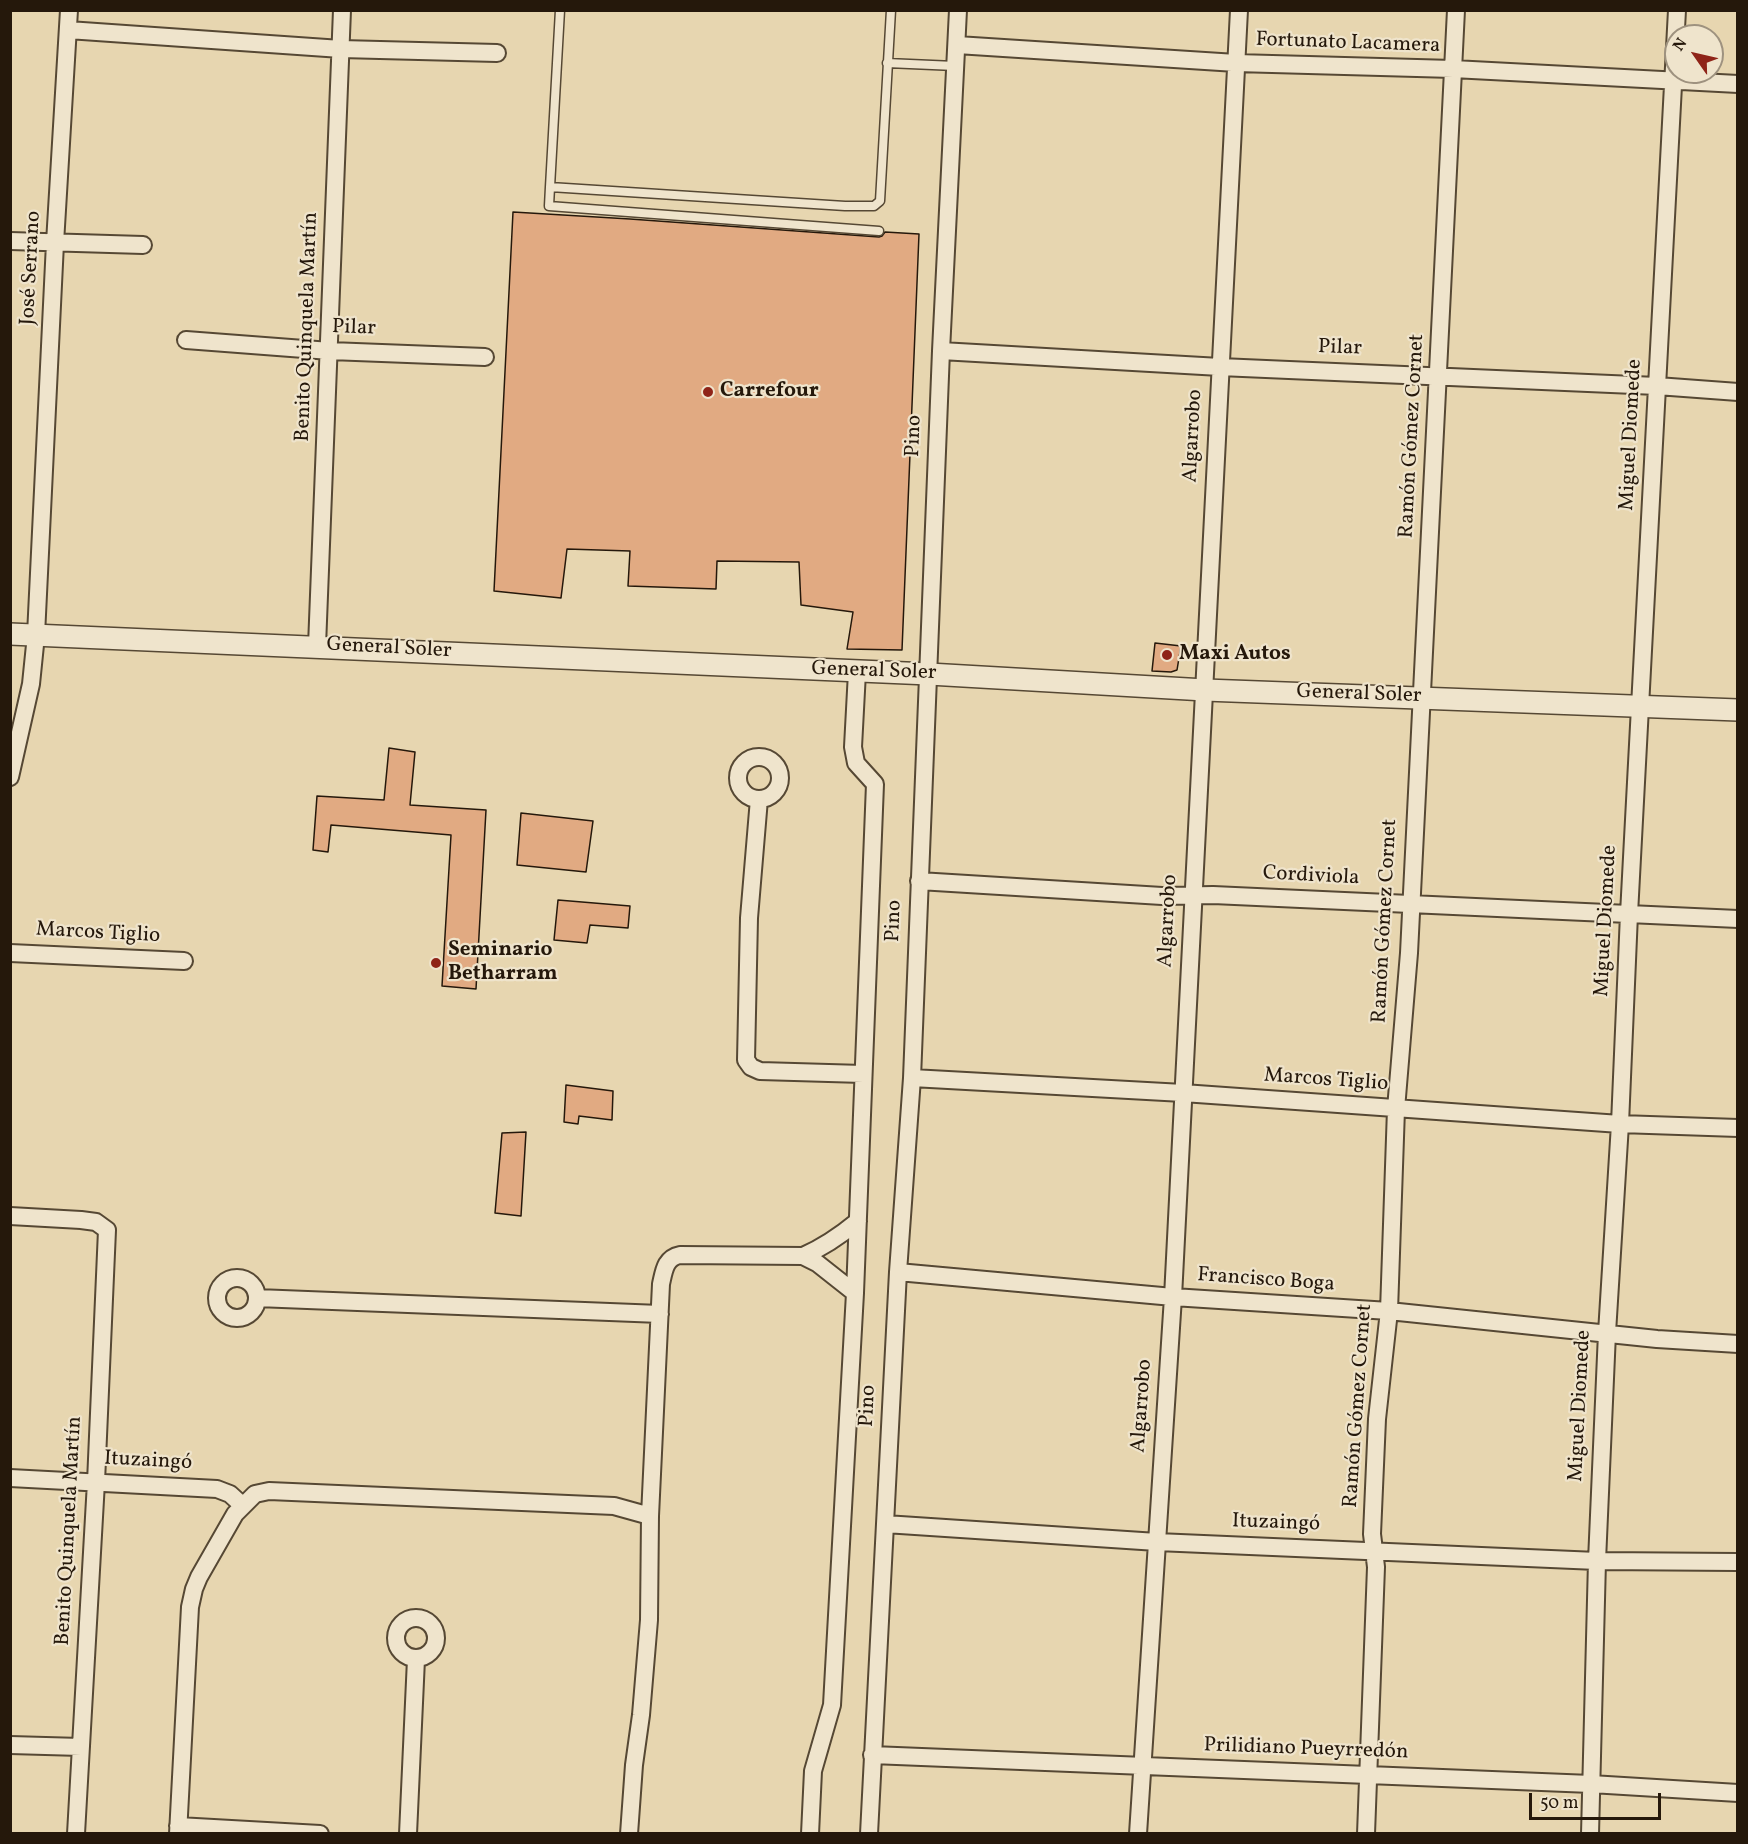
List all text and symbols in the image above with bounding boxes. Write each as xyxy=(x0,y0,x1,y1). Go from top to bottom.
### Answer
north arrow xyxy=(1664,24,1724,84)
street label: Fortunato Lacamera xyxy=(1255,28,1441,60)
text: N xyxy=(1668,34,1693,56)
street label: José Serrano xyxy=(16,210,48,326)
street label: Benito Quinquela Martín xyxy=(291,212,325,442)
street label: Pilar xyxy=(332,316,376,342)
street label: Ramón Gómez Cornet xyxy=(1395,333,1431,539)
street label: Pilar xyxy=(1318,336,1362,362)
street label: Miguel Diomede xyxy=(1615,358,1649,512)
place label: Carrefour xyxy=(720,379,819,405)
marker: Carrefour xyxy=(701,385,715,399)
street label: Algarrobo xyxy=(1179,389,1209,483)
street label: Pino xyxy=(902,414,928,458)
street label: General Soler xyxy=(326,633,452,665)
place label: Maxi Autos xyxy=(1179,642,1291,668)
marker: Maxi Autos xyxy=(1160,648,1174,662)
street label: General Soler xyxy=(811,657,937,687)
street label: General Soler xyxy=(1296,680,1422,710)
street label: Ramón Gómez Cornet xyxy=(1368,818,1404,1024)
street label: Miguel Diomede xyxy=(1590,844,1624,998)
street label: Cordiviola xyxy=(1262,862,1360,892)
street label: Algarrobo xyxy=(1154,874,1184,968)
street label: Pino xyxy=(882,899,908,943)
street label: Marcos Tiglio xyxy=(35,918,161,950)
place label: Seminario Betharram xyxy=(448,938,558,988)
marker: Seminario Betharram xyxy=(429,956,443,970)
street label: Marcos Tiglio xyxy=(1263,1064,1389,1098)
street label: Francisco Boga xyxy=(1196,1264,1336,1298)
street label: Ramón Gómez Cornet xyxy=(1339,1303,1379,1509)
street label: Miguel Diomede xyxy=(1564,1329,1598,1483)
street label: Algarrobo xyxy=(1127,1358,1159,1454)
street label: Pino xyxy=(855,1384,883,1428)
street label: Benito Quinquela Martín xyxy=(51,1416,89,1646)
street label: Ituzaingó xyxy=(103,1447,193,1477)
street label: Ituzaingó xyxy=(1231,1510,1321,1538)
street label: Prilidiano Pueyrredón xyxy=(1203,1734,1409,1766)
scale bar xyxy=(1532,1781,1664,1819)
text: 50 m xyxy=(1540,1791,1579,1816)

